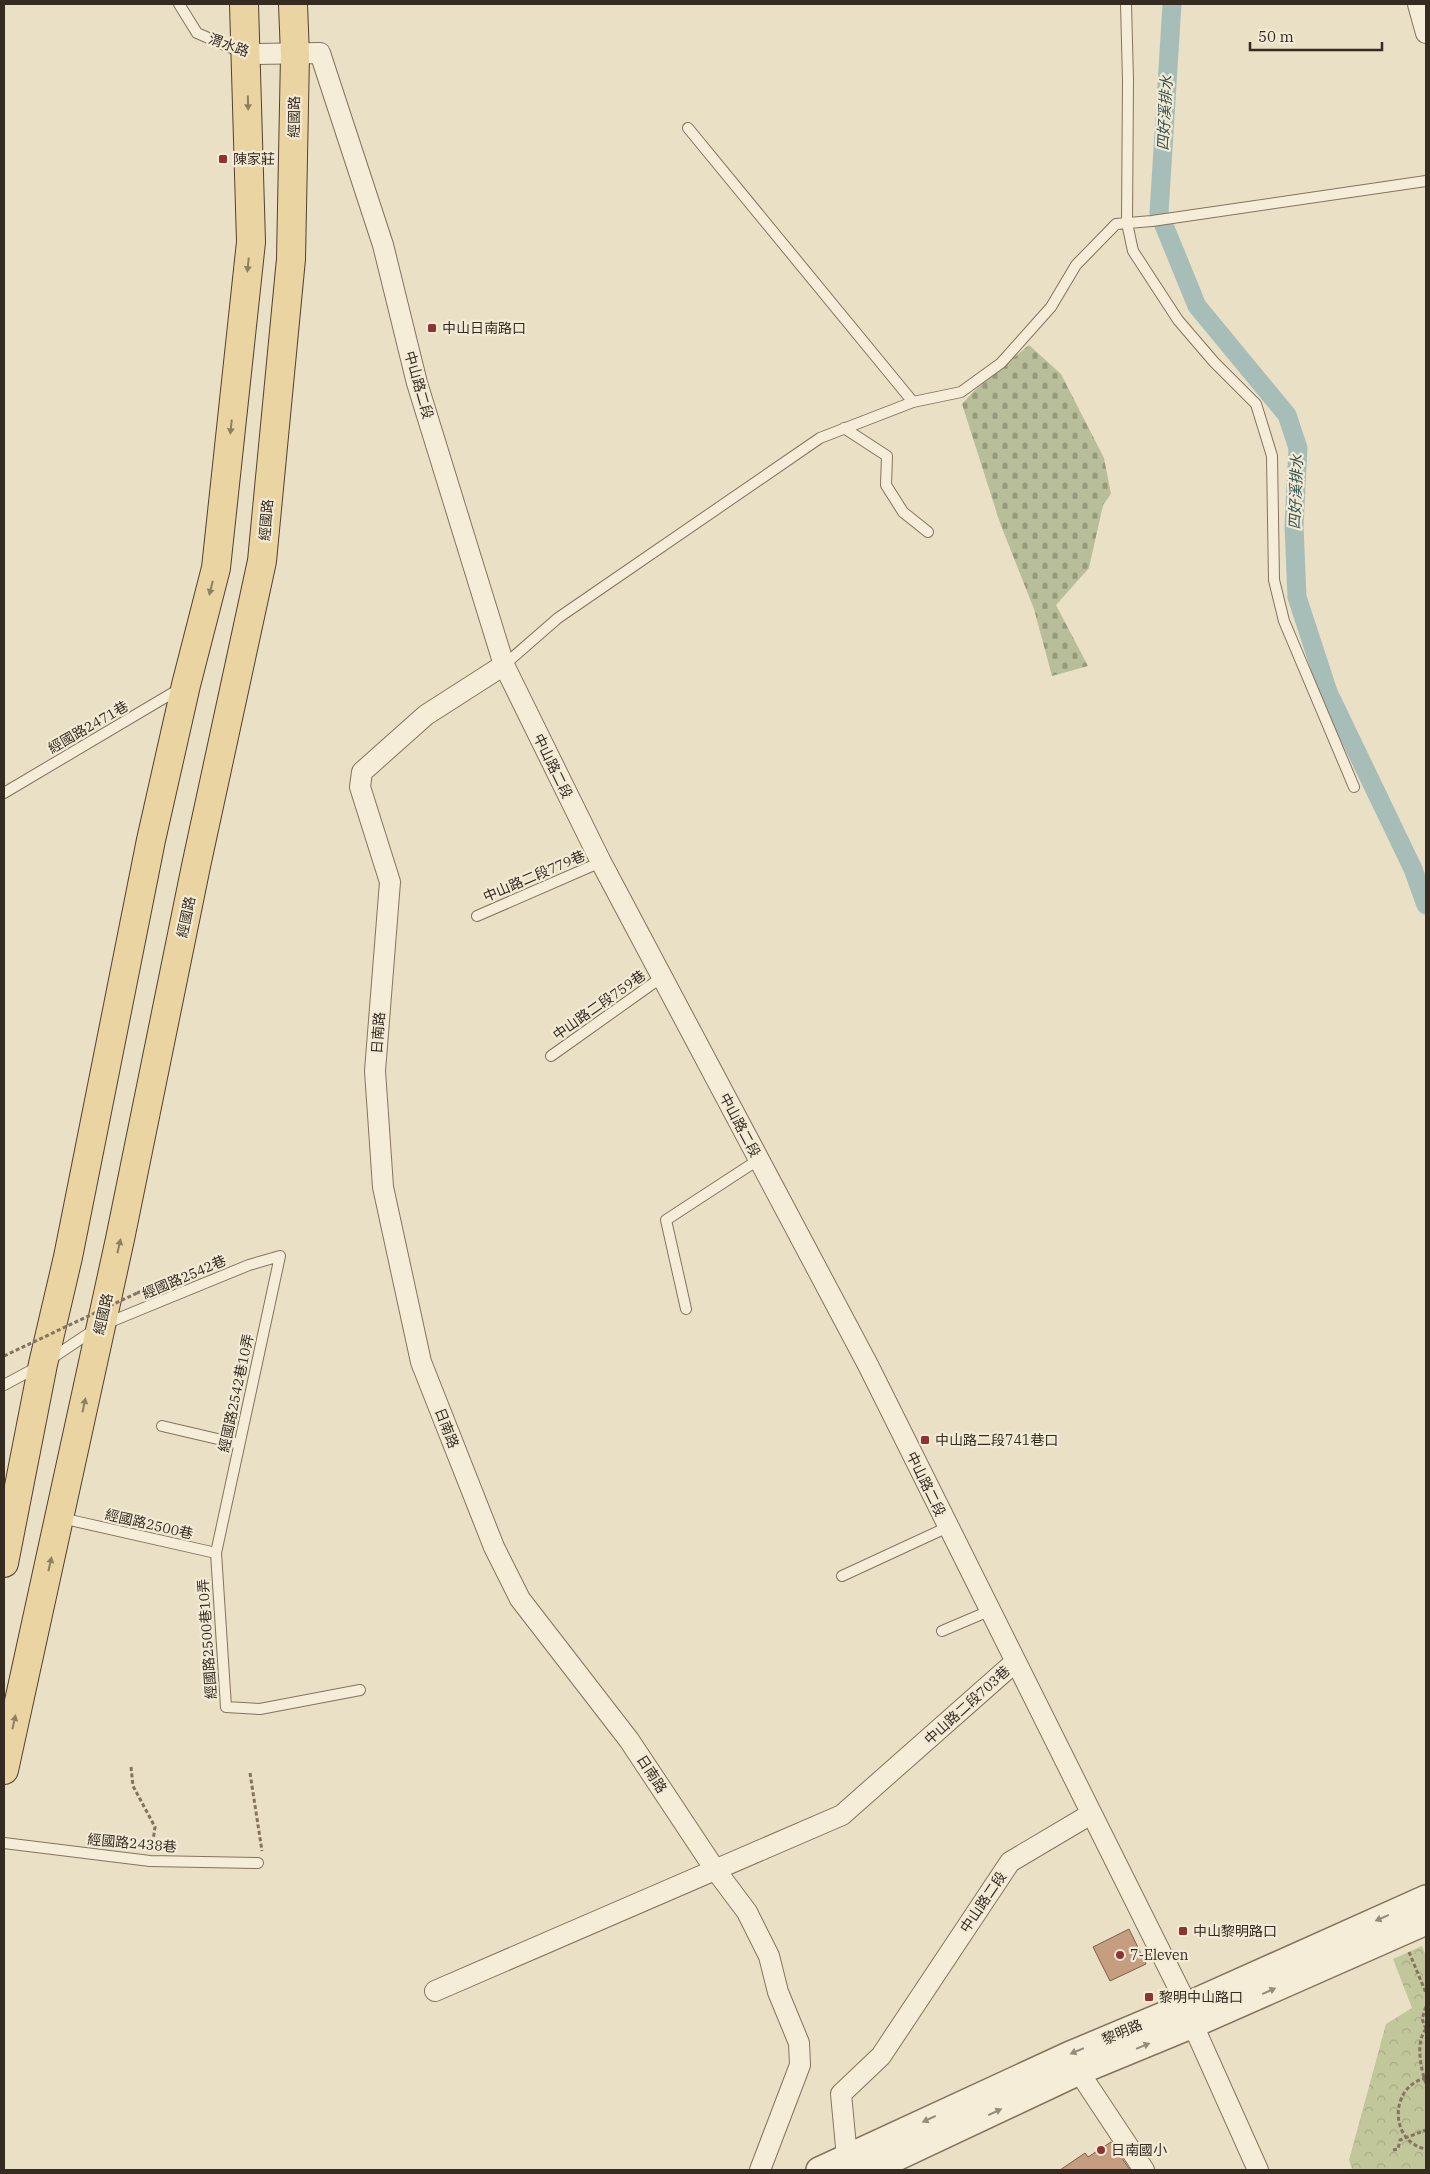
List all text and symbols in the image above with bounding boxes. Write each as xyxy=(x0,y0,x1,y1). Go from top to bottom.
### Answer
scale bar xyxy=(1250,20,1382,52)
text: 50 m xyxy=(1258,27,1294,46)
street label: 渭水路 xyxy=(206,29,252,61)
water label: 四好溪排水 xyxy=(1153,74,1176,151)
one-way arrow xyxy=(244,95,252,111)
street label: 經國路 xyxy=(285,96,303,138)
place label: 陳家莊 xyxy=(233,150,275,168)
marker: 陳家莊 xyxy=(217,153,229,165)
one-way arrow xyxy=(244,257,252,273)
place label: 中山日南路口 xyxy=(442,319,526,337)
marker: 中山日南路口 xyxy=(426,322,438,334)
street label: 中山路二段 xyxy=(401,349,437,421)
one-way arrow xyxy=(227,419,235,435)
water label: 四好溪排水 xyxy=(1285,453,1306,530)
street label: 經國路 xyxy=(255,498,277,542)
one-way arrow xyxy=(207,580,215,595)
street label: 經國路2471巷 xyxy=(45,697,131,757)
street label: 中山路二段 xyxy=(530,731,576,801)
street label: 中山路二段779巷 xyxy=(480,846,588,906)
street label: 經國路 xyxy=(173,895,199,939)
street label: 中山路二段759巷 xyxy=(549,966,649,1044)
street label: 日南路 xyxy=(368,1011,388,1055)
street label: 中山路二段 xyxy=(716,1090,764,1160)
one-way arrow xyxy=(115,1238,123,1253)
street label: 經國路2542巷 xyxy=(139,1251,229,1303)
street label: 經國路 xyxy=(90,1292,116,1336)
street label: 經國路2542巷10弄 xyxy=(215,1332,257,1454)
one-way arrow xyxy=(80,1397,88,1412)
street label: 日南路 xyxy=(431,1405,463,1451)
place label: 中山路二段741巷口 xyxy=(935,1431,1058,1449)
marker: 中山路二段741巷口 xyxy=(919,1434,931,1446)
street label: 中山路二段 xyxy=(903,1449,949,1519)
street label: 經國路2500巷 xyxy=(103,1505,195,1543)
one-way arrow xyxy=(46,1556,54,1571)
street label: 經國路2500巷10弄 xyxy=(194,1578,220,1700)
street label: 中山路二段703巷 xyxy=(920,1662,1014,1748)
one-way arrow xyxy=(11,1714,19,1730)
street label: 日南路 xyxy=(633,1751,671,1797)
street label: 經國路2438巷 xyxy=(87,1830,177,1856)
street label: 中山路二段 xyxy=(956,1868,1010,1936)
one-way arrow xyxy=(1375,1915,1389,1923)
place label: 中山黎明路口 xyxy=(1193,1922,1277,1940)
marker: 中山黎明路口 xyxy=(1177,1925,1189,1937)
place label: 7-Eleven xyxy=(1130,1946,1188,1964)
marker: 7-Eleven xyxy=(1114,1949,1126,1961)
one-way arrow xyxy=(1262,1987,1276,1995)
place label: 黎明中山路口 xyxy=(1159,1988,1243,2006)
marker: 黎明中山路口 xyxy=(1143,1991,1155,2003)
street label: 黎明路 xyxy=(1099,2016,1145,2048)
one-way arrow xyxy=(1136,2041,1150,2049)
one-way arrow xyxy=(1069,2047,1084,2055)
one-way arrow xyxy=(988,2108,1002,2116)
one-way arrow xyxy=(922,2115,936,2123)
place label: 日南國小 xyxy=(1111,2141,1167,2159)
marker: 日南國小 xyxy=(1095,2144,1107,2156)

